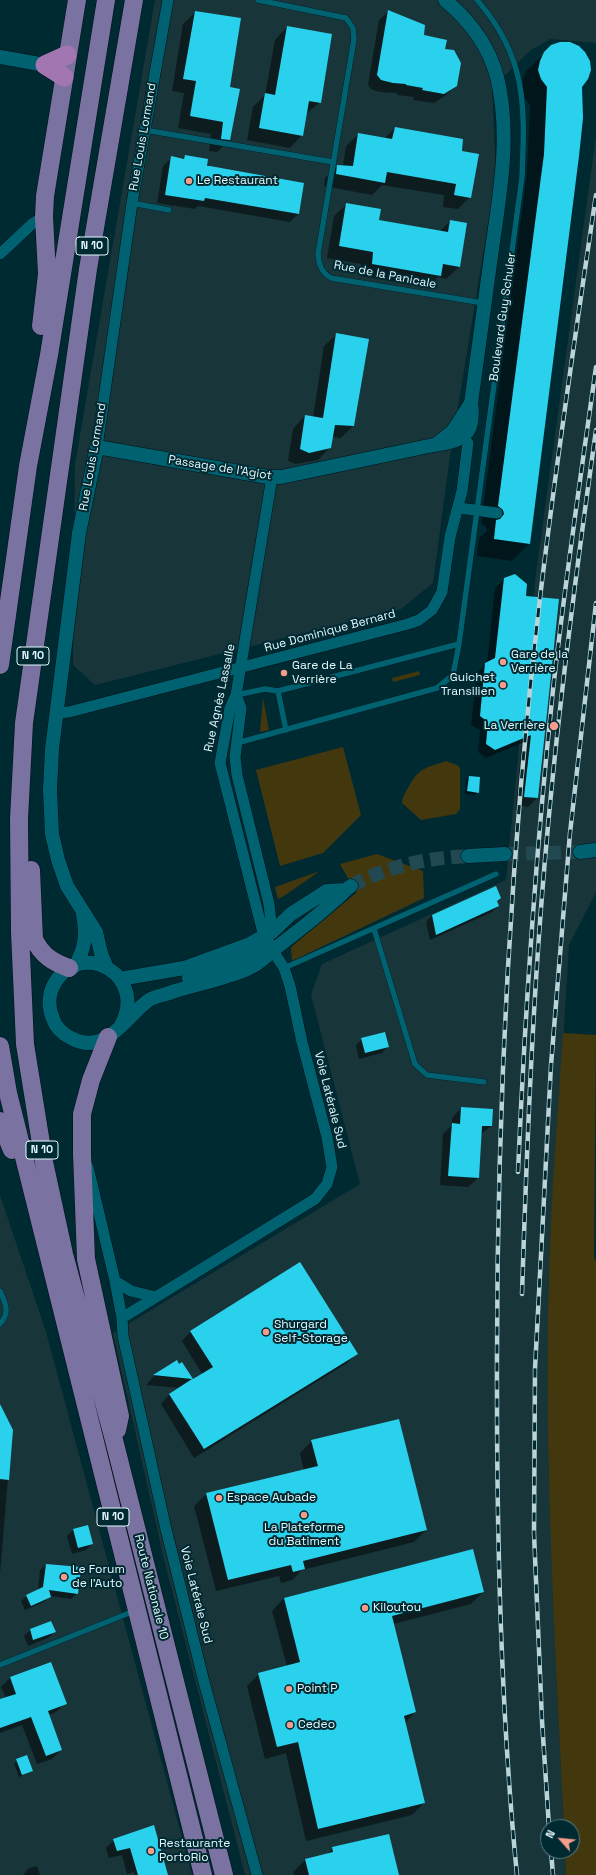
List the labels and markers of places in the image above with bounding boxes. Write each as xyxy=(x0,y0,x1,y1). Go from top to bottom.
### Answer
place label: Le Restaurant xyxy=(197,174,278,188)
marker: Le Restaurant xyxy=(184,176,194,186)
place label: Gare de la Verrière xyxy=(511,648,568,676)
marker: Gare de la Verrière xyxy=(498,657,508,667)
place label: Gare de La Verrière xyxy=(292,659,353,687)
marker: Gare de La Verrière xyxy=(279,668,289,678)
place label: Guichet Transilien xyxy=(441,671,495,699)
marker: Guichet Transilien xyxy=(498,680,508,690)
place label: La Verrière xyxy=(484,719,545,733)
marker: La Verrière xyxy=(548,720,560,732)
place label: Shurgard Self-Storage xyxy=(274,1318,348,1346)
marker: Shurgard Self-Storage xyxy=(261,1327,271,1337)
place label: Espace Aubade xyxy=(227,1491,316,1505)
marker: Espace Aubade xyxy=(214,1493,224,1503)
marker: La Plateforme du Batiment xyxy=(299,1510,309,1520)
place label: La Plateforme du Batiment xyxy=(264,1521,344,1549)
place label: Le Forum de l'Auto xyxy=(72,1563,125,1591)
marker: Le Forum de l'Auto xyxy=(59,1572,69,1582)
place label: Kiloutou xyxy=(373,1601,421,1615)
marker: Kiloutou xyxy=(360,1603,370,1613)
place label: Point P xyxy=(297,1682,337,1696)
marker: Point P xyxy=(284,1684,294,1694)
place label: Cedeo xyxy=(298,1718,335,1732)
marker: Cedeo xyxy=(285,1720,295,1730)
place label: Restaurante PortoRio xyxy=(159,1837,230,1865)
marker: Restaurante PortoRio xyxy=(146,1846,156,1856)

